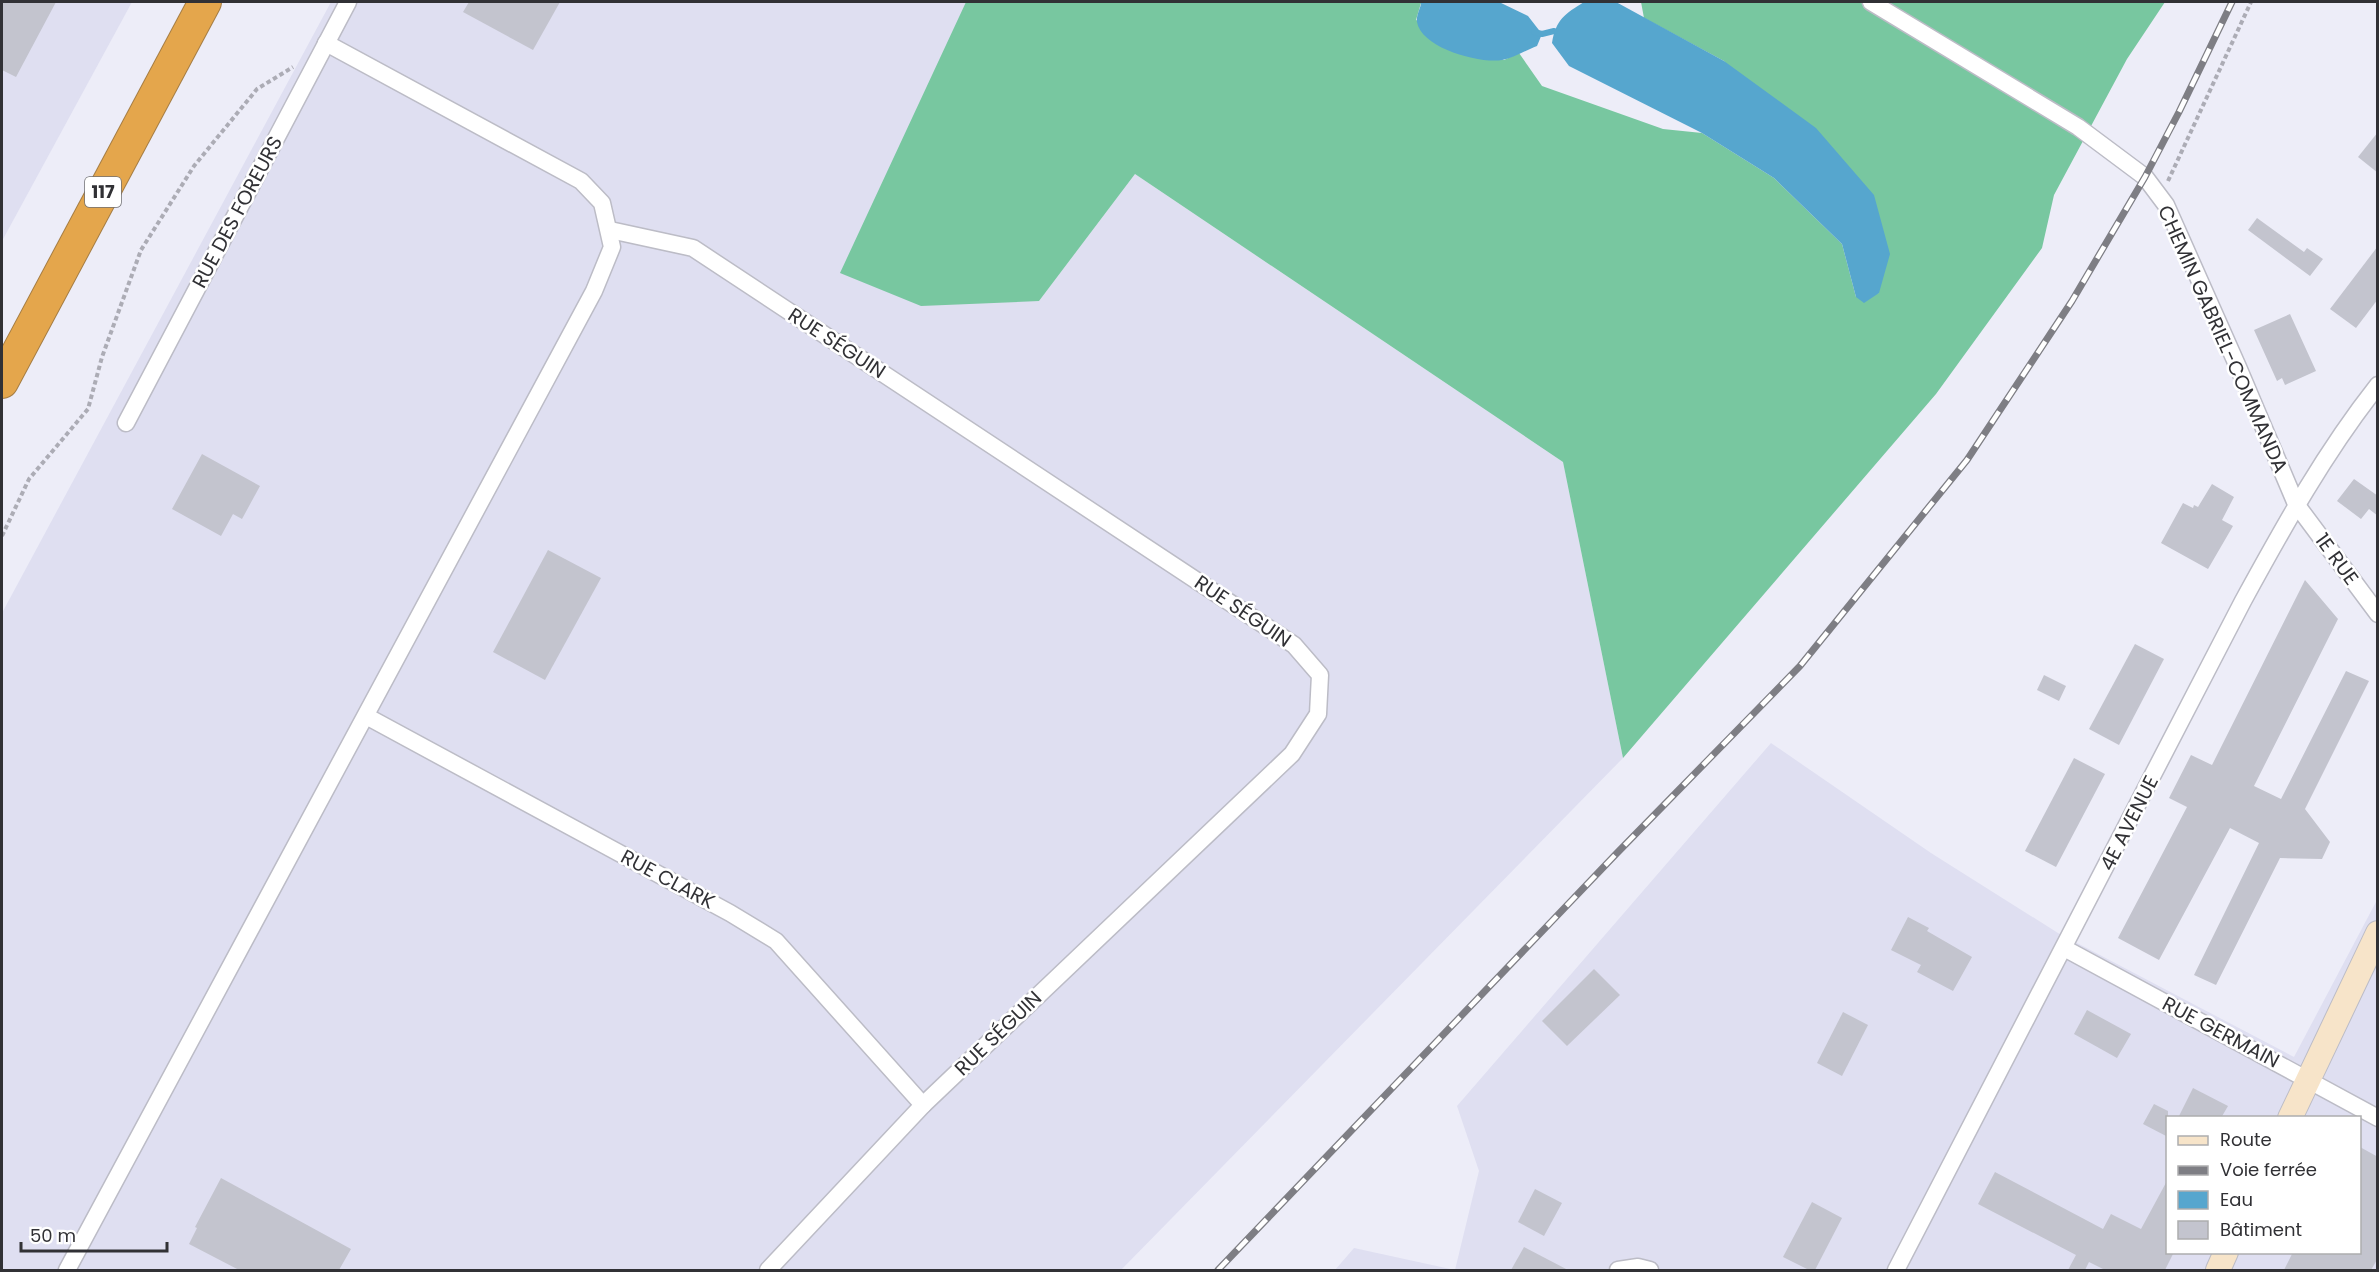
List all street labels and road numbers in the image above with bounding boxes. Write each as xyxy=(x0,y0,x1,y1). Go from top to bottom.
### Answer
street label: RUE DES FOREURS xyxy=(185,131,289,293)
road number: 117 xyxy=(85,177,121,207)
street label: CHEMIN GABRIEL-COMMANDA xyxy=(2151,201,2295,477)
street label: RUE SÉGUIN xyxy=(783,301,891,385)
street label: 1E RUE xyxy=(2309,527,2365,591)
street label: RUE SÉGUIN xyxy=(1189,568,1297,654)
street label: 4E AVENUE xyxy=(2093,771,2165,875)
street label: RUE CLARK xyxy=(616,842,720,916)
street label: RUE SÉGUIN xyxy=(948,984,1048,1082)
street label: RUE GERMAIN xyxy=(2158,989,2284,1075)

